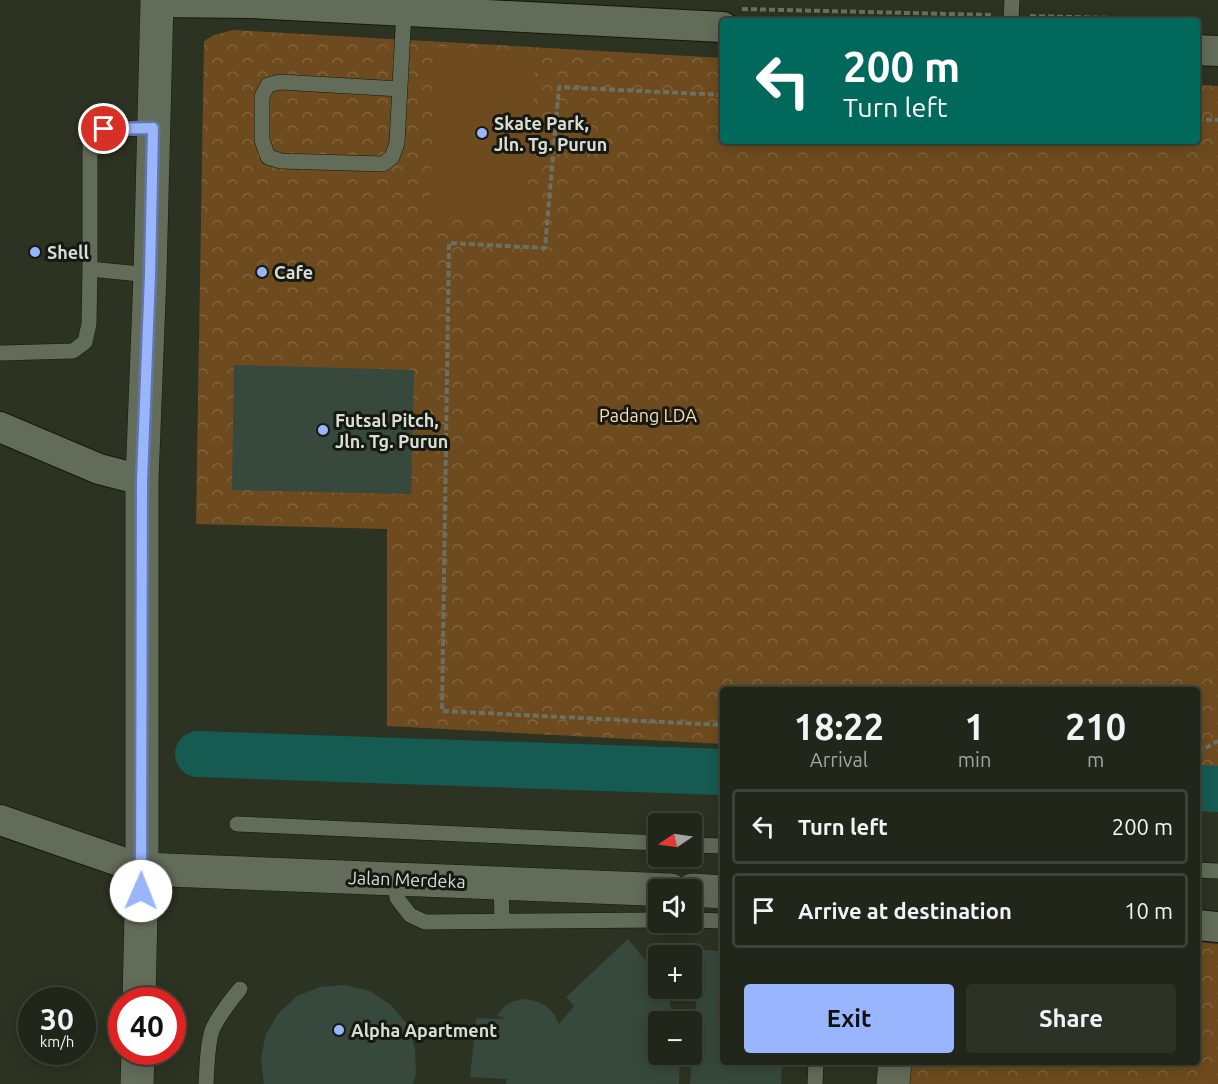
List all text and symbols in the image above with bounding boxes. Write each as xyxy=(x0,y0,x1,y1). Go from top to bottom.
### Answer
icon: left xyxy=(744,42,822,120)
text: 200 m xyxy=(843,43,960,90)
text: Turn left xyxy=(843,92,947,122)
pin xyxy=(78,103,129,154)
icon: arrive xyxy=(87,112,120,145)
place label: Skate Park, Jln. Tg. Purun xyxy=(494,113,607,154)
marker: Skate Park, Jln. Tg. Purun xyxy=(475,126,489,140)
place label: Shell xyxy=(47,242,90,262)
marker: Shell xyxy=(28,245,42,259)
place label: Cafe xyxy=(274,262,313,282)
marker: Cafe xyxy=(255,265,269,279)
park label: Padang LDA xyxy=(599,405,697,425)
place label: Futsal Pitch, Jln. Tg. Purun xyxy=(335,410,448,451)
marker: Futsal Pitch, Jln. Tg. Purun xyxy=(316,423,330,437)
text: 18:22 xyxy=(794,706,884,747)
text: 1 xyxy=(964,706,985,747)
text: 210 xyxy=(1065,706,1126,747)
text: Arrival xyxy=(810,748,868,771)
text: min xyxy=(958,748,991,771)
text: m xyxy=(1087,748,1104,771)
icon: left xyxy=(747,810,780,843)
north arrow xyxy=(648,813,702,867)
map controls xyxy=(648,813,702,1065)
text: Turn left xyxy=(798,814,888,839)
text: 200 m xyxy=(1112,814,1173,839)
position arrow xyxy=(109,859,173,923)
street label: Jalan Merdeka xyxy=(348,867,466,891)
button: sound xyxy=(648,879,702,933)
icon: arrive xyxy=(747,894,780,927)
text: Arrive at destination xyxy=(798,898,1012,923)
text: 10 m xyxy=(1124,898,1173,923)
button: + xyxy=(648,945,702,999)
button: Exit xyxy=(744,984,954,1053)
button: Share xyxy=(966,984,1176,1053)
speed limit sign: 40 xyxy=(108,987,186,1065)
text: 30 xyxy=(40,1002,74,1036)
button: − xyxy=(648,1011,702,1065)
place label: Alpha Apartment xyxy=(351,1020,497,1040)
marker: Alpha Apartment xyxy=(332,1023,346,1037)
text: km/h xyxy=(40,1033,74,1050)

